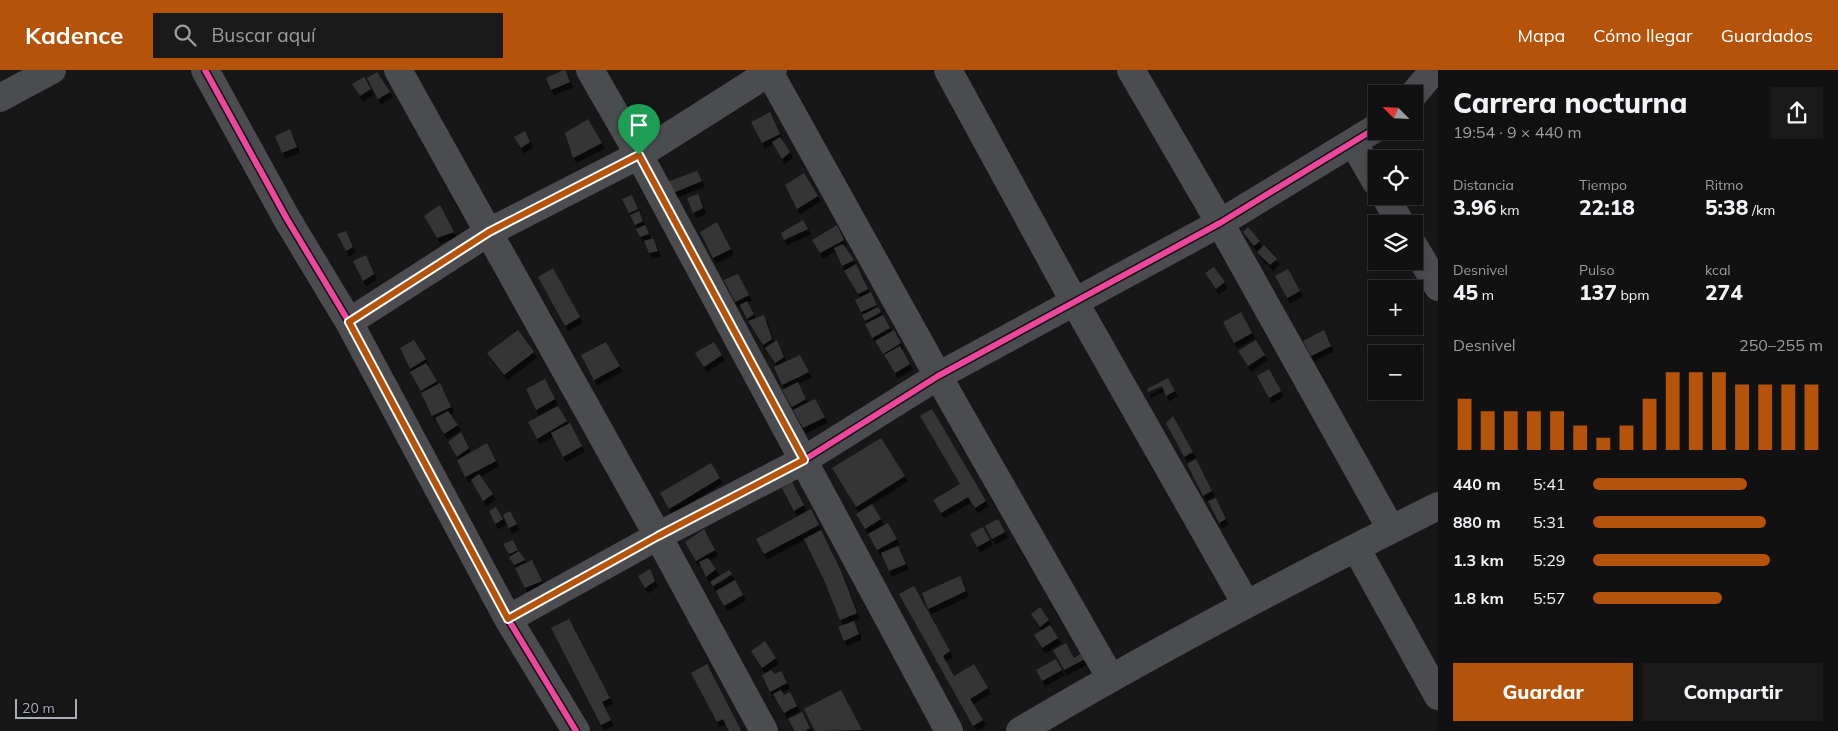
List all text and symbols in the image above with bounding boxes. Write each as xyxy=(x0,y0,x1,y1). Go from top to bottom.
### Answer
search box xyxy=(153,13,503,58)
text: Kadence xyxy=(25,20,123,50)
icon: search xyxy=(171,21,199,49)
text: Buscar aquí xyxy=(211,23,316,47)
text: Mapa xyxy=(1517,24,1565,47)
text: Cómo llegar xyxy=(1593,24,1693,47)
text: Guardados xyxy=(1721,24,1813,47)
north arrow xyxy=(1368,85,1422,140)
map controls xyxy=(1368,85,1423,400)
text: Carrera nocturna xyxy=(1453,85,1687,120)
button: share xyxy=(1771,87,1823,139)
pin xyxy=(618,104,660,155)
icon: arrive xyxy=(625,111,653,139)
text: 19:54 · 9 × 440 m xyxy=(1453,122,1582,142)
button: locate xyxy=(1368,150,1423,205)
text: Distancia xyxy=(1453,176,1514,194)
text: Tiempo xyxy=(1579,176,1627,194)
text: Ritmo xyxy=(1705,176,1743,194)
text: 3.96 xyxy=(1453,194,1496,220)
text: 22:18 xyxy=(1579,194,1635,220)
text: 5:38 xyxy=(1705,194,1748,220)
text: km xyxy=(1496,201,1519,219)
text: /km xyxy=(1748,201,1775,219)
button: layers xyxy=(1368,215,1423,270)
text: Desnivel xyxy=(1453,261,1508,279)
text: Pulso xyxy=(1579,261,1614,279)
text: kcal xyxy=(1705,261,1731,279)
text: 45 xyxy=(1453,279,1478,305)
text: 137 xyxy=(1579,279,1617,305)
text: 274 xyxy=(1705,279,1743,305)
button: + xyxy=(1368,280,1423,335)
text: m xyxy=(1478,286,1494,304)
text: bpm xyxy=(1617,286,1650,304)
text: Desnivel xyxy=(1453,335,1516,355)
text: 250–255 m xyxy=(1739,335,1823,355)
button: − xyxy=(1368,345,1423,400)
text: 440 m xyxy=(1453,474,1501,494)
text: 5:41 xyxy=(1533,474,1565,494)
text: 880 m xyxy=(1453,512,1501,532)
text: 5:31 xyxy=(1533,512,1565,532)
text: 1.3 km xyxy=(1453,550,1504,570)
text: 5:29 xyxy=(1533,550,1565,570)
text: 1.8 km xyxy=(1453,588,1504,608)
text: 5:57 xyxy=(1533,588,1565,608)
button: Guardar xyxy=(1453,663,1633,721)
button: Compartir xyxy=(1643,663,1823,721)
scale bar xyxy=(15,696,78,719)
text: 20 m xyxy=(22,699,55,717)

